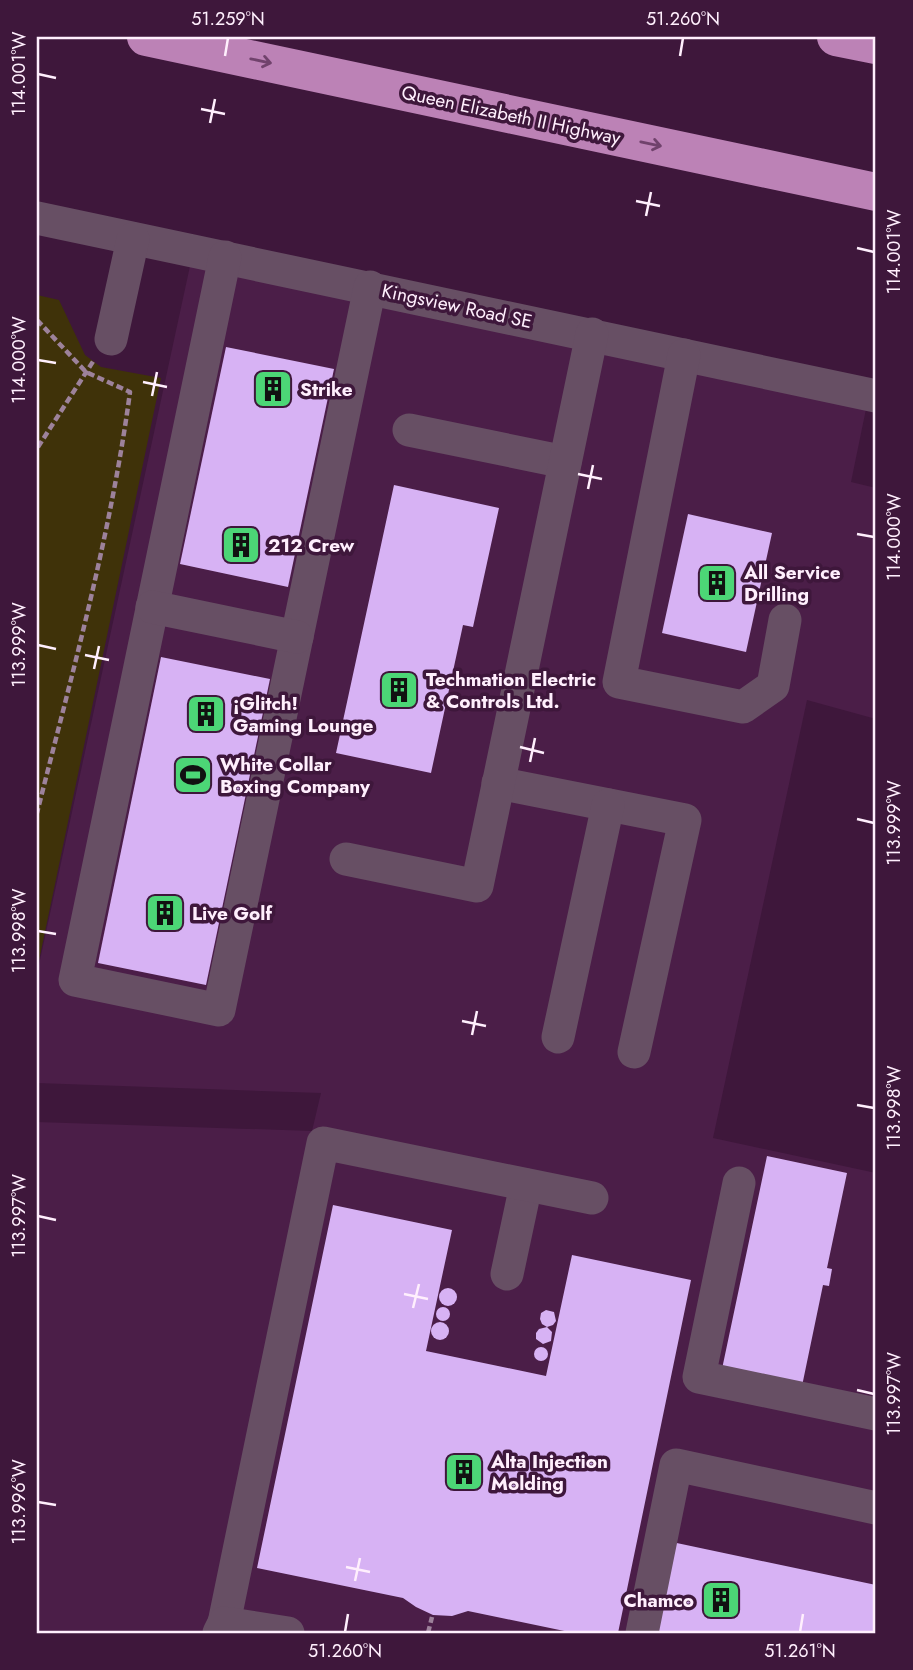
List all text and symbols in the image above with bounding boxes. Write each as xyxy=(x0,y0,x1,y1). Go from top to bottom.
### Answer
text: 51.259°N xyxy=(191,6,265,32)
text: 51.260°N xyxy=(646,6,720,32)
text: 114.001°W xyxy=(6,32,32,116)
one-way arrow xyxy=(249,55,272,69)
street label: Queen Elizabeth II Highway xyxy=(399,79,624,152)
one-way arrow xyxy=(639,138,662,152)
text: 114.001°W xyxy=(881,210,907,294)
street label: Kingsview Road SE xyxy=(379,277,535,335)
text: 114.000°W xyxy=(6,316,32,404)
building icon: Strike xyxy=(252,368,294,410)
place label: Strike xyxy=(300,376,353,403)
text: 114.000°W xyxy=(881,493,907,581)
building icon: 212 Crew xyxy=(220,524,262,566)
place label: 212 Crew xyxy=(268,532,355,559)
place label: All Service Drilling xyxy=(743,559,841,608)
building icon: All Service Drilling xyxy=(696,562,738,604)
text: 113.999°W xyxy=(6,602,32,688)
place label: Techmation Electric & Controls Ltd. xyxy=(426,666,596,715)
building icon: Techmation Electric & Controls Ltd. xyxy=(378,669,420,711)
place label: ¡Glitch! Gaming Lounge xyxy=(233,690,373,739)
building icon: ¡Glitch! Gaming Lounge xyxy=(185,693,227,735)
place label: White Collar Boxing Company xyxy=(220,751,371,800)
sports icon: White Collar Boxing Company xyxy=(172,754,214,796)
text: 113.999°W xyxy=(881,780,907,866)
text: 113.998°W xyxy=(6,889,32,973)
building icon: Live Golf xyxy=(144,892,186,934)
place label: Live Golf xyxy=(192,900,273,927)
text: 113.998°W xyxy=(881,1066,907,1150)
text: 113.997°W xyxy=(6,1174,32,1258)
text: 113.997°W xyxy=(881,1352,907,1436)
place label: Alta Injection Molding xyxy=(490,1448,608,1497)
building icon: Alta Injection Molding xyxy=(443,1451,485,1493)
text: 113.996°W xyxy=(6,1459,32,1545)
building icon: Chamco xyxy=(700,1579,742,1621)
place label: Chamco xyxy=(623,1587,694,1614)
text: 51.260°N xyxy=(308,1638,382,1664)
text: 51.261°N xyxy=(764,1638,836,1664)

